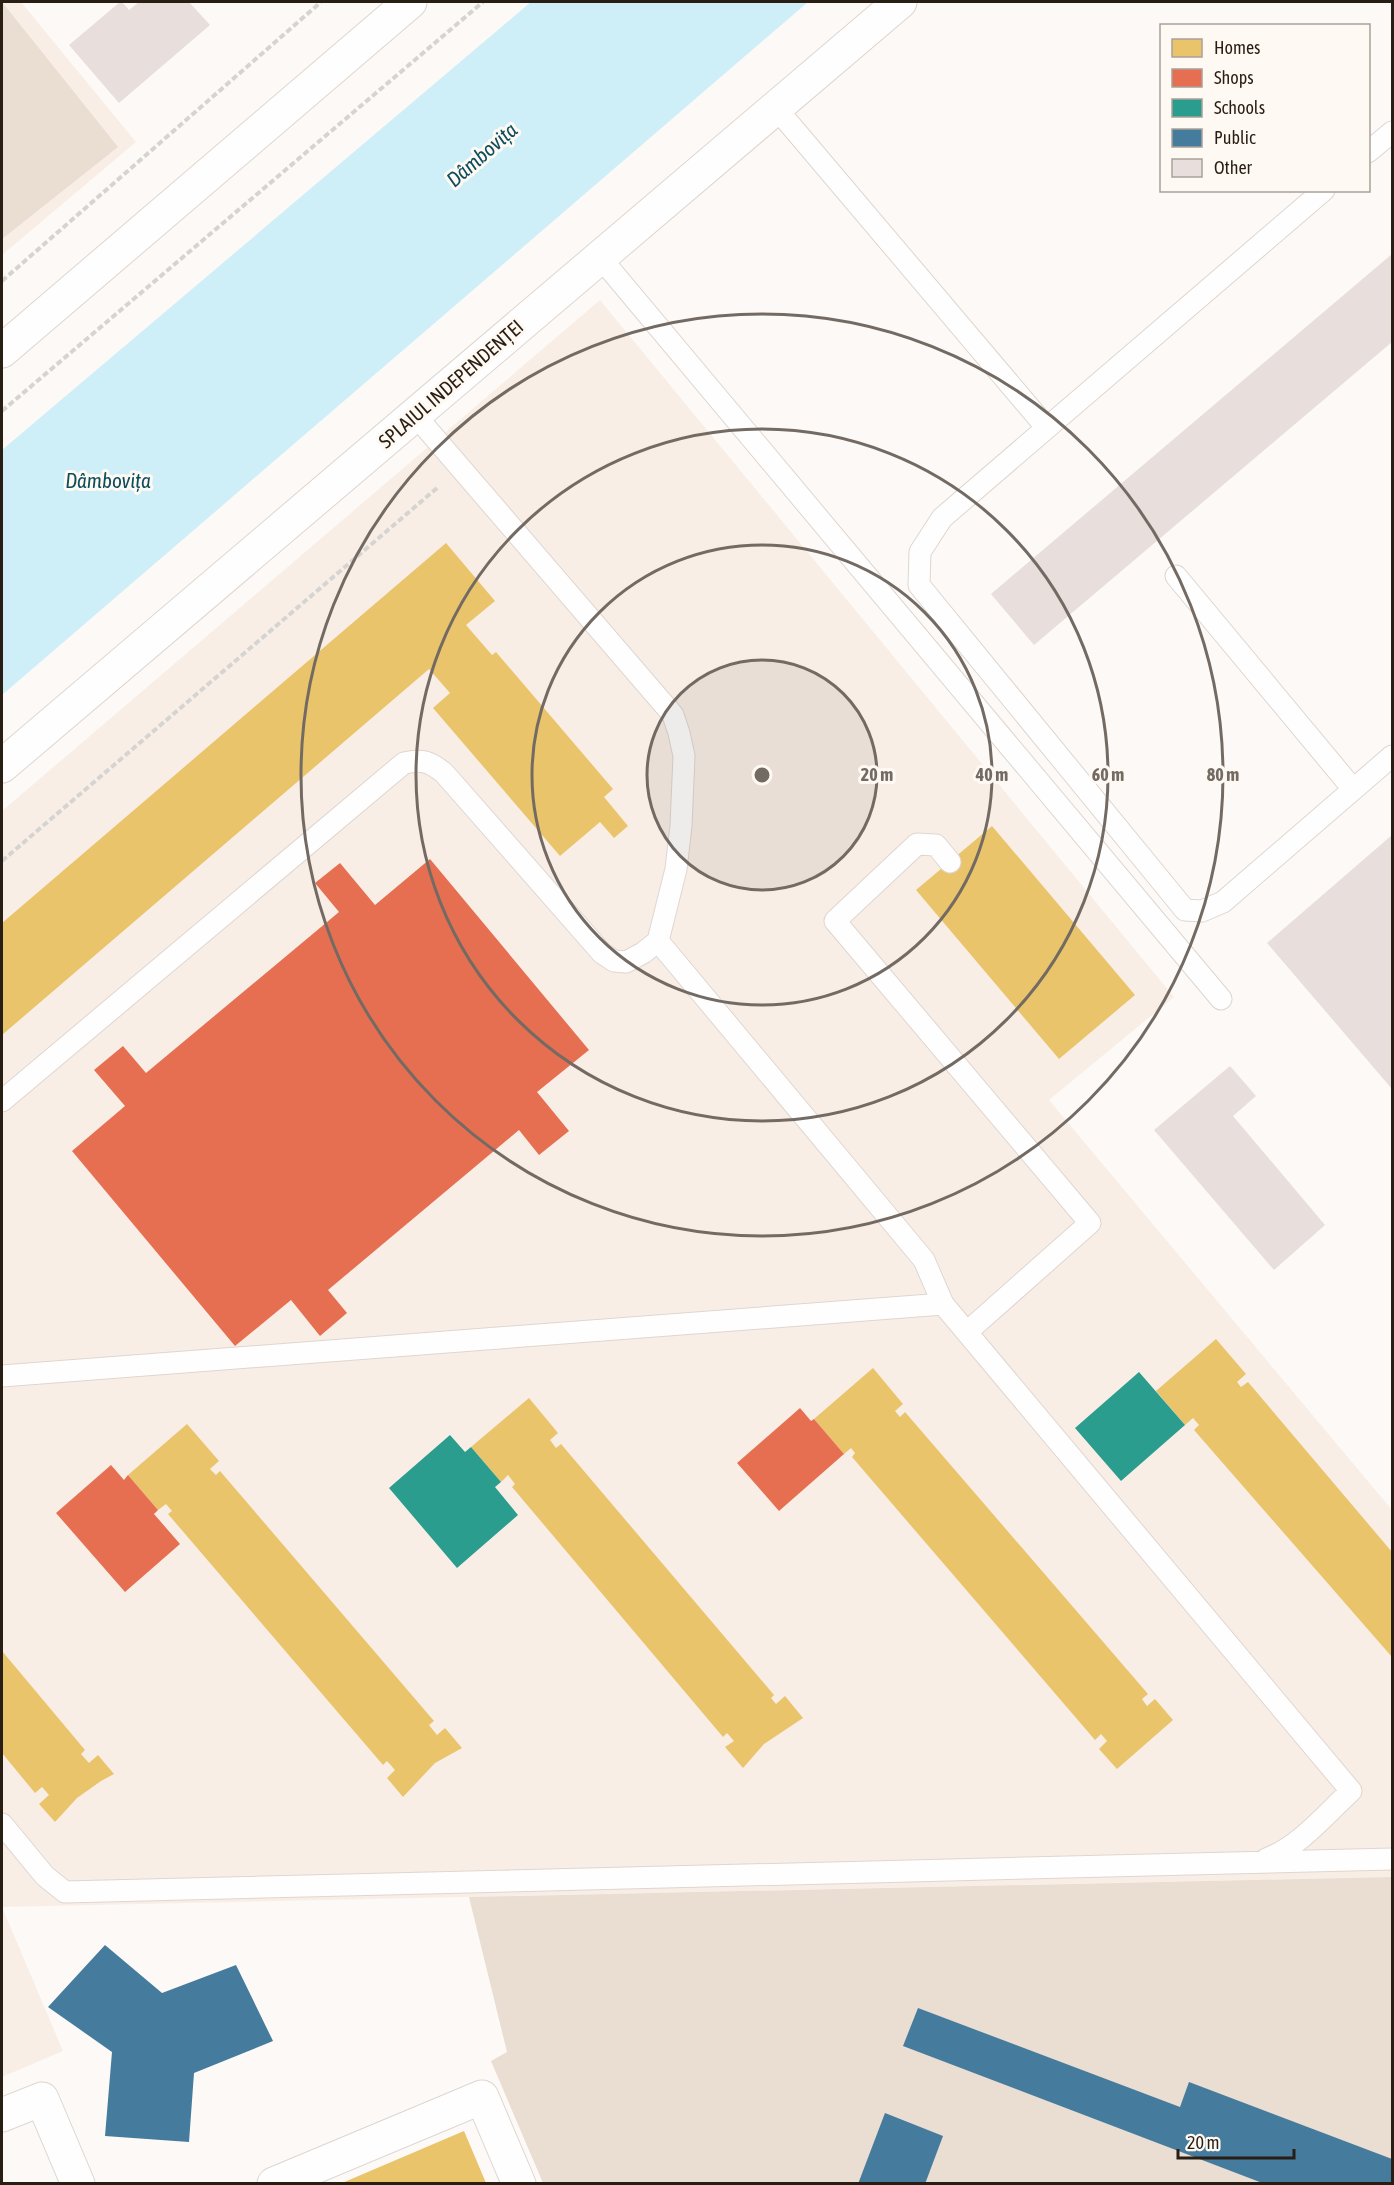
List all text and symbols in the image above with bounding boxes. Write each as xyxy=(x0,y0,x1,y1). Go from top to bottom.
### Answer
legend xyxy=(1160,24,1370,192)
text: Homes xyxy=(1214,37,1260,58)
text: Shops xyxy=(1214,67,1254,88)
text: Schools xyxy=(1214,97,1265,118)
water label: Dâmbovița xyxy=(441,117,522,191)
text: Public xyxy=(1214,127,1256,148)
text: Other xyxy=(1214,157,1253,178)
street label: SPLAIUL INDEPENDENȚEI xyxy=(374,315,528,453)
water label: Dâmbovița xyxy=(65,468,151,492)
text: 20 m xyxy=(861,764,893,785)
text: 40 m xyxy=(975,764,1008,785)
text: 60 m xyxy=(1092,764,1124,785)
text: 80 m xyxy=(1207,764,1239,785)
centre of rings xyxy=(752,765,772,785)
scale bar xyxy=(1178,2122,1294,2160)
text: 20 m xyxy=(1187,2132,1219,2153)

